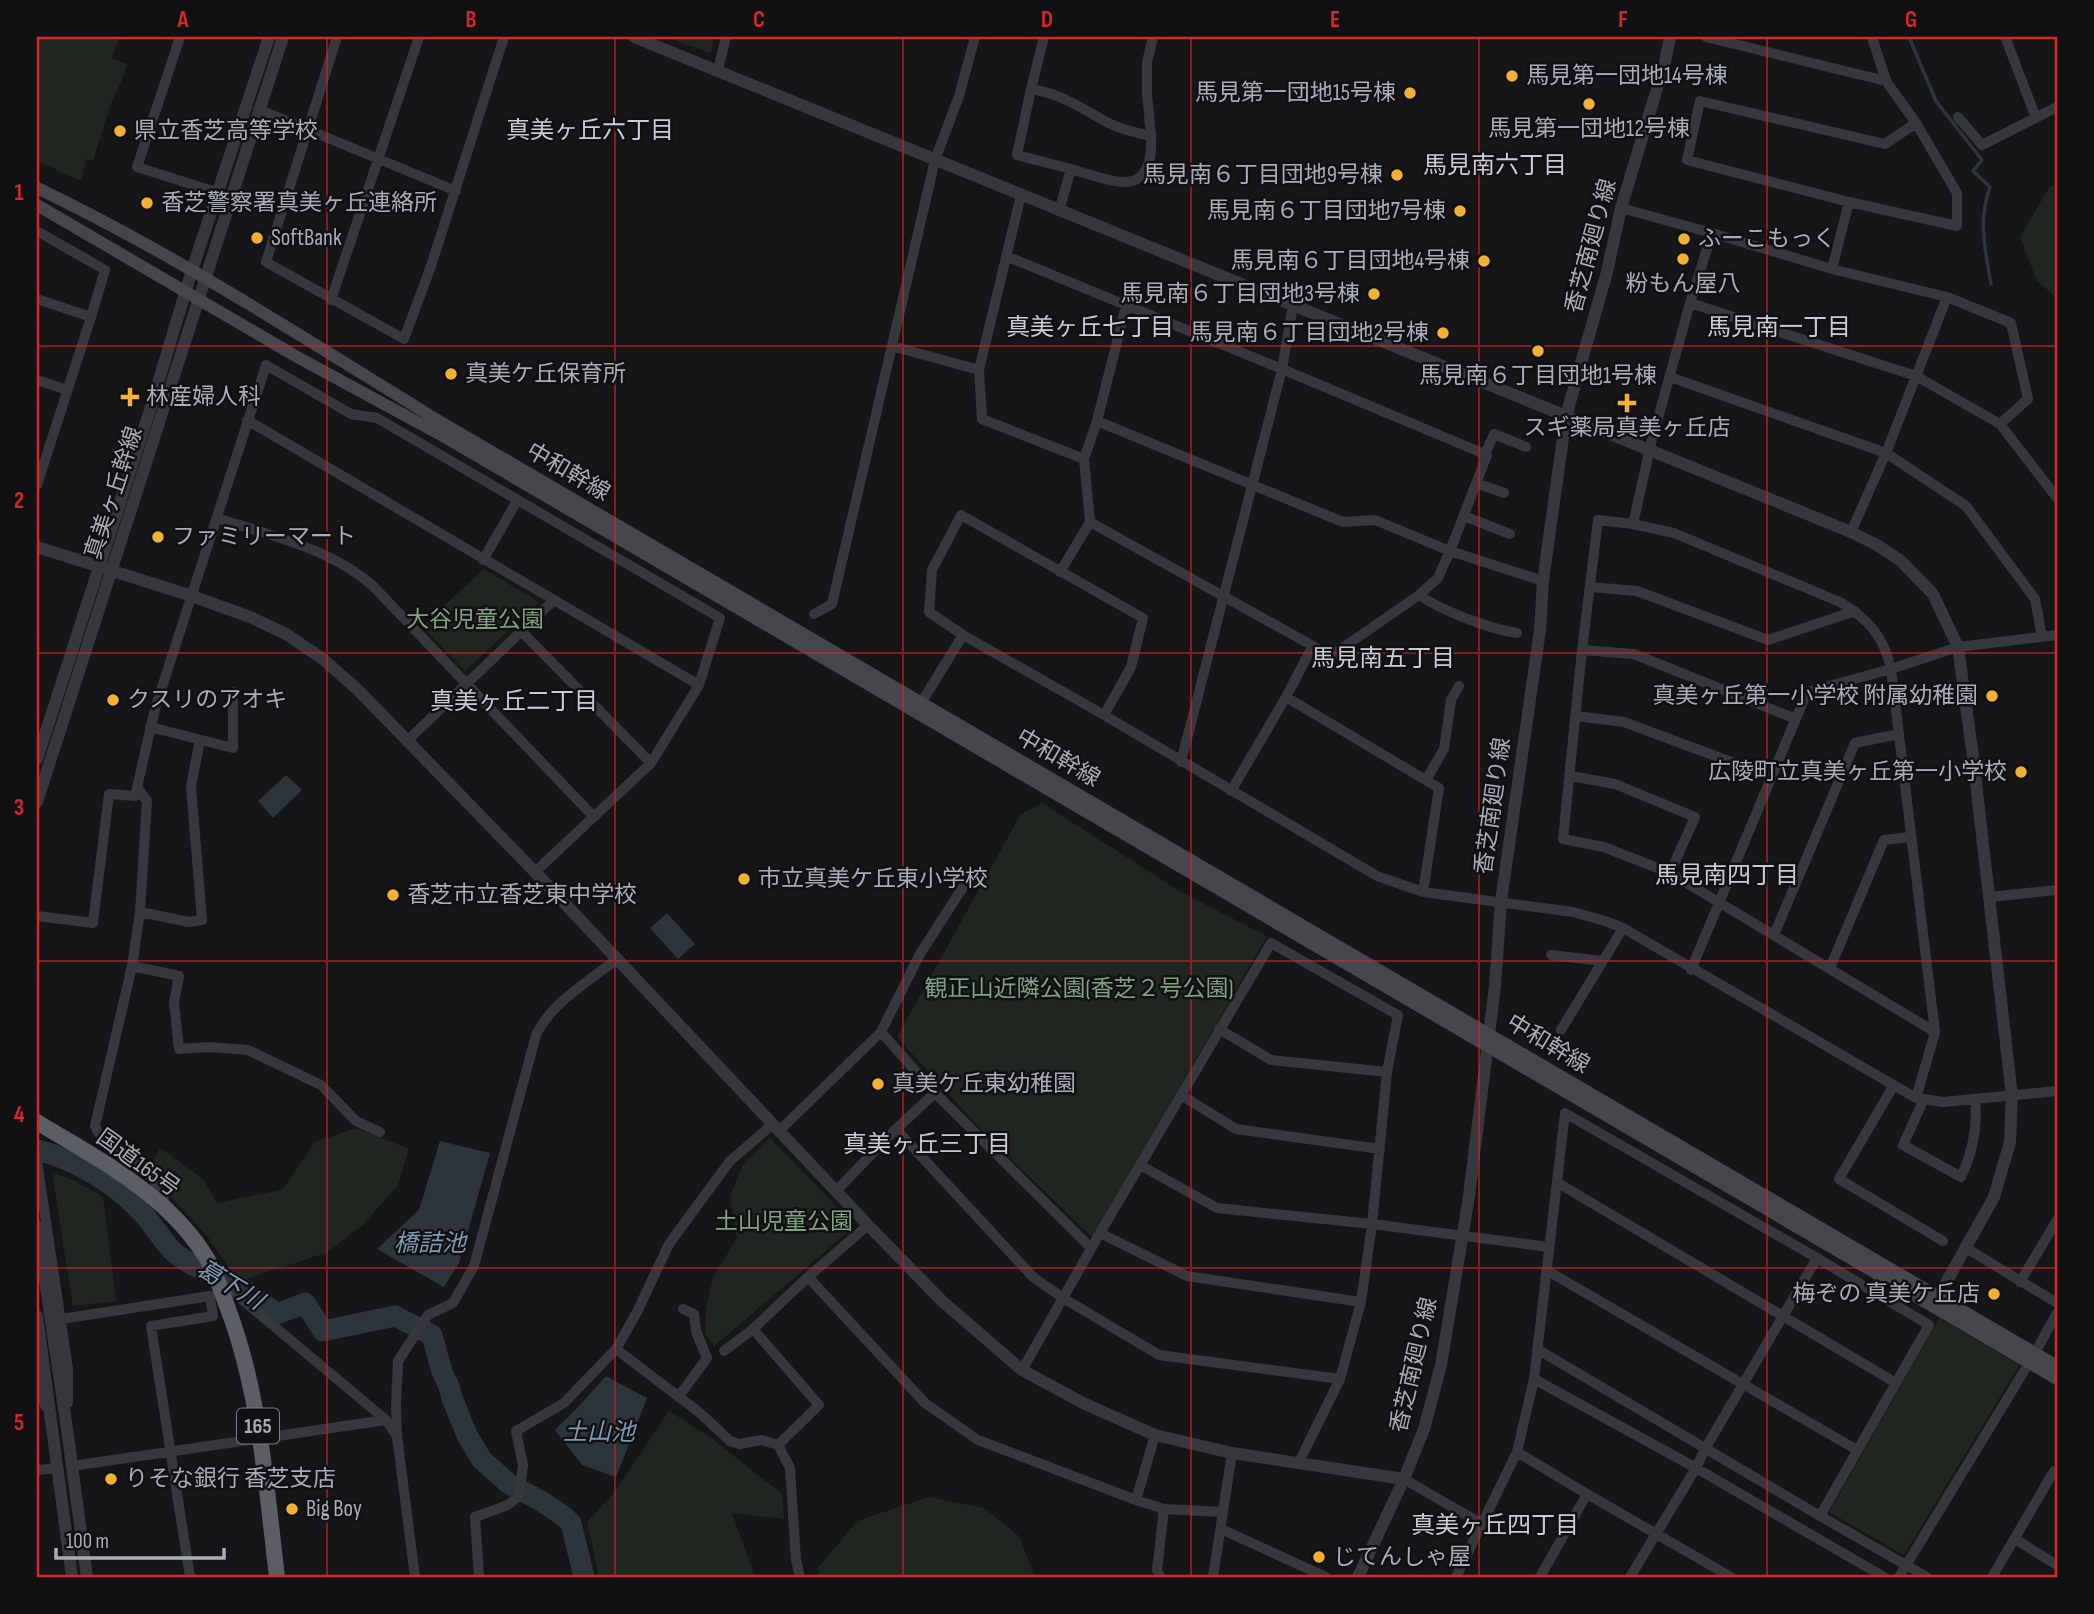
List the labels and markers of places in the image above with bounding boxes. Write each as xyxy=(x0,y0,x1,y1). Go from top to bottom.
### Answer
place label: 馬見第一団地14号棟 xyxy=(1526,62,1728,90)
marker: 馬見第一団地14号棟 xyxy=(1504,68,1520,84)
place label: 馬見第一団地15号棟 xyxy=(1195,79,1396,107)
marker: 馬見第一団地15号棟 xyxy=(1402,85,1418,101)
marker: 馬見第一団地12号棟 xyxy=(1581,96,1597,112)
place label: 馬見第一団地12号棟 xyxy=(1488,115,1690,143)
place label: 県立香芝高等学校 xyxy=(134,117,318,145)
marker: 県立香芝高等学校 xyxy=(112,123,128,139)
place label: 馬見南６丁目団地9号棟 xyxy=(1143,161,1383,189)
marker: 馬見南６丁目団地9号棟 xyxy=(1389,167,1405,183)
place label: 香芝警察署真美ヶ丘連絡所 xyxy=(161,189,437,217)
marker: 香芝警察署真美ヶ丘連絡所 xyxy=(139,195,155,211)
place label: 馬見南６丁目団地7号棟 xyxy=(1207,197,1446,225)
marker: 馬見南６丁目団地7号棟 xyxy=(1452,203,1468,219)
place label: SoftBank xyxy=(271,224,342,252)
place label: ふーこもっく xyxy=(1698,225,1836,253)
marker: SoftBank xyxy=(249,230,265,246)
marker: ふーこもっく xyxy=(1676,231,1692,247)
place label: 馬見南６丁目団地4号棟 xyxy=(1230,247,1470,275)
marker: 粉もん屋八 xyxy=(1675,251,1691,267)
marker: 馬見南６丁目団地4号棟 xyxy=(1476,253,1492,269)
place label: 粉もん屋八 xyxy=(1626,270,1741,298)
place label: 馬見南６丁目団地3号棟 xyxy=(1120,280,1360,308)
marker: 馬見南６丁目団地3号棟 xyxy=(1366,286,1382,302)
place label: 馬見南６丁目団地2号棟 xyxy=(1190,319,1429,347)
marker: 馬見南６丁目団地2号棟 xyxy=(1435,325,1451,341)
marker: 馬見南６丁目団地1号棟 xyxy=(1530,343,1546,359)
place label: 真美ケ丘保育所 xyxy=(465,360,626,388)
place label: 馬見南６丁目団地1号棟 xyxy=(1419,362,1657,390)
marker: 真美ケ丘保育所 xyxy=(443,366,459,382)
place label: 林産婦人科 xyxy=(146,383,261,411)
marker: 林産婦人科 xyxy=(120,387,140,407)
marker: スギ薬局真美ヶ丘店 xyxy=(1619,395,1635,411)
place label: スギ薬局真美ヶ丘店 xyxy=(1524,414,1731,442)
place label: ファミリーマート xyxy=(172,523,356,551)
marker: ファミリーマート xyxy=(150,529,166,545)
place label: 真美ヶ丘第一小学校 附属幼稚園 xyxy=(1652,682,1978,710)
place label: クスリのアオキ xyxy=(127,686,287,714)
marker: 真美ヶ丘第一小学校 附属幼稚園 xyxy=(1984,688,2000,704)
marker: クスリのアオキ xyxy=(105,692,121,708)
place label: 広陵町立真美ヶ丘第一小学校 xyxy=(1708,758,2007,786)
marker: 広陵町立真美ヶ丘第一小学校 xyxy=(2013,764,2029,780)
place label: 市立真美ケ丘東小学校 xyxy=(758,865,988,893)
marker: 市立真美ケ丘東小学校 xyxy=(736,871,752,887)
place label: 香芝市立香芝東中学校 xyxy=(407,881,637,909)
marker: 香芝市立香芝東中学校 xyxy=(385,887,401,903)
place label: 真美ケ丘東幼稚園 xyxy=(892,1070,1076,1098)
marker: 真美ケ丘東幼稚園 xyxy=(870,1076,886,1092)
place label: 梅ぞの 真美ケ丘店 xyxy=(1792,1280,1980,1308)
marker: 梅ぞの 真美ケ丘店 xyxy=(1986,1286,2002,1302)
place label: りそな銀行 香芝支店 xyxy=(125,1465,336,1493)
marker: りそな銀行 香芝支店 xyxy=(103,1471,119,1487)
place label: Big Boy xyxy=(306,1495,362,1523)
marker: Big Boy xyxy=(284,1501,300,1517)
place label: じてんしゃ屋 xyxy=(1333,1543,1471,1571)
marker: じてんしゃ屋 xyxy=(1311,1549,1327,1565)

